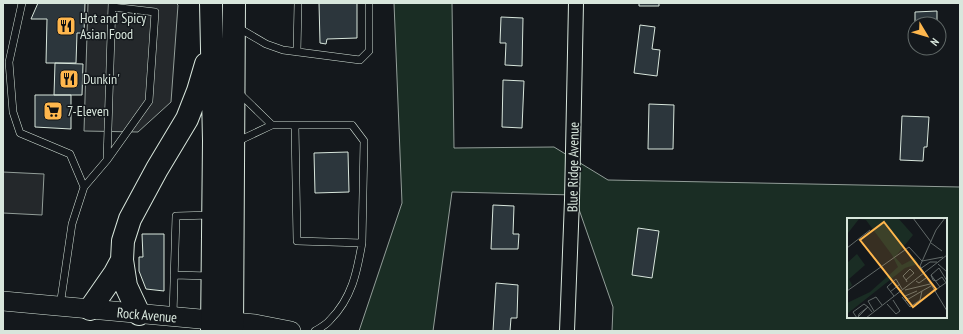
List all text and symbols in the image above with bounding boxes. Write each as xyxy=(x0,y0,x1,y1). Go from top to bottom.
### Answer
place label: Hot and Spicy Asian Food xyxy=(80,9,147,43)
restaurant icon: Hot and Spicy Asian Food xyxy=(55,15,77,37)
north arrow xyxy=(907,16,947,56)
text: N xyxy=(928,36,942,49)
restaurant icon: Dunkin' xyxy=(58,68,80,90)
place label: Dunkin' xyxy=(83,70,120,88)
supermarket icon: 7-Eleven xyxy=(42,100,64,122)
place label: 7-Eleven xyxy=(67,102,109,120)
street label: Blue Ridge Avenue xyxy=(563,121,583,212)
inset map xyxy=(847,218,947,318)
street label: Rock Avenue xyxy=(116,303,178,327)

